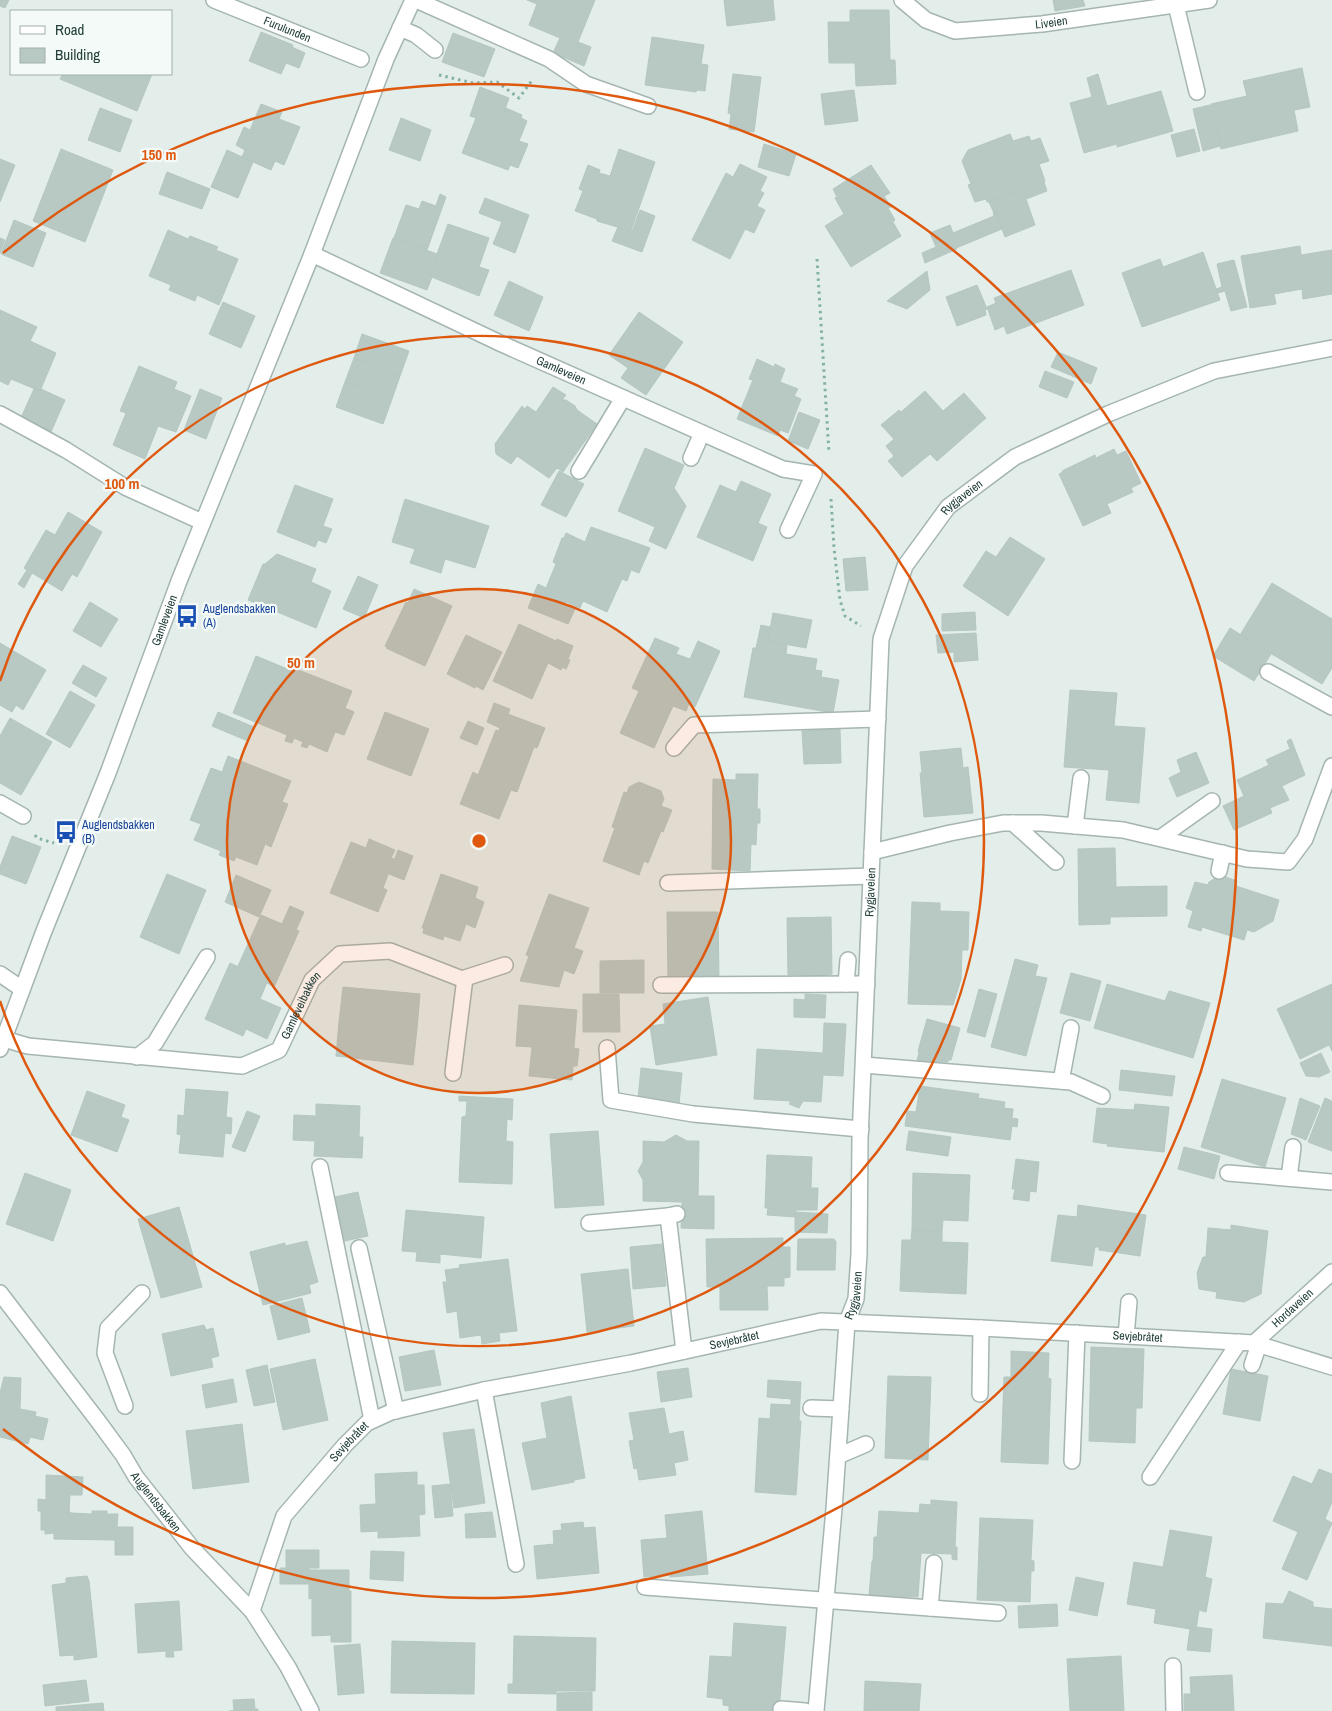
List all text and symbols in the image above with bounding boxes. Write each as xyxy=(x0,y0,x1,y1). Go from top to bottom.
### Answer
legend xyxy=(10,10,172,75)
street label: Liveien xyxy=(1035,12,1069,33)
street label: Furulunden xyxy=(261,13,313,46)
text: Road xyxy=(55,19,84,40)
text: Building xyxy=(55,44,100,65)
text: 150 m xyxy=(142,144,176,165)
street label: Gamleveien xyxy=(534,352,589,388)
text: 100 m xyxy=(105,473,139,494)
street label: Rygjaveien xyxy=(937,476,986,518)
street label: Gamleveien xyxy=(148,593,181,648)
place label: Auglendsbakken (A) xyxy=(202,601,276,631)
bus stop icon: Auglendsbakken (A) xyxy=(174,603,200,629)
text: 50 m xyxy=(287,652,315,673)
place label: Auglendsbakken (B) xyxy=(81,817,155,847)
bus stop icon: Auglendsbakken (B) xyxy=(53,819,79,845)
centre of rings xyxy=(470,832,488,850)
street label: Rygjaveien xyxy=(861,867,879,917)
street label: Gamleveibakken xyxy=(277,968,324,1042)
street label: Rygjaveien xyxy=(841,1271,866,1322)
street label: Hordaveien xyxy=(1268,1285,1317,1331)
street label: Sevjebråtet xyxy=(708,1327,760,1353)
street label: Sevjebråtet xyxy=(1112,1327,1163,1346)
street label: Sevjebråtet xyxy=(326,1418,372,1465)
street label: Auglendsbakken xyxy=(126,1468,185,1536)

